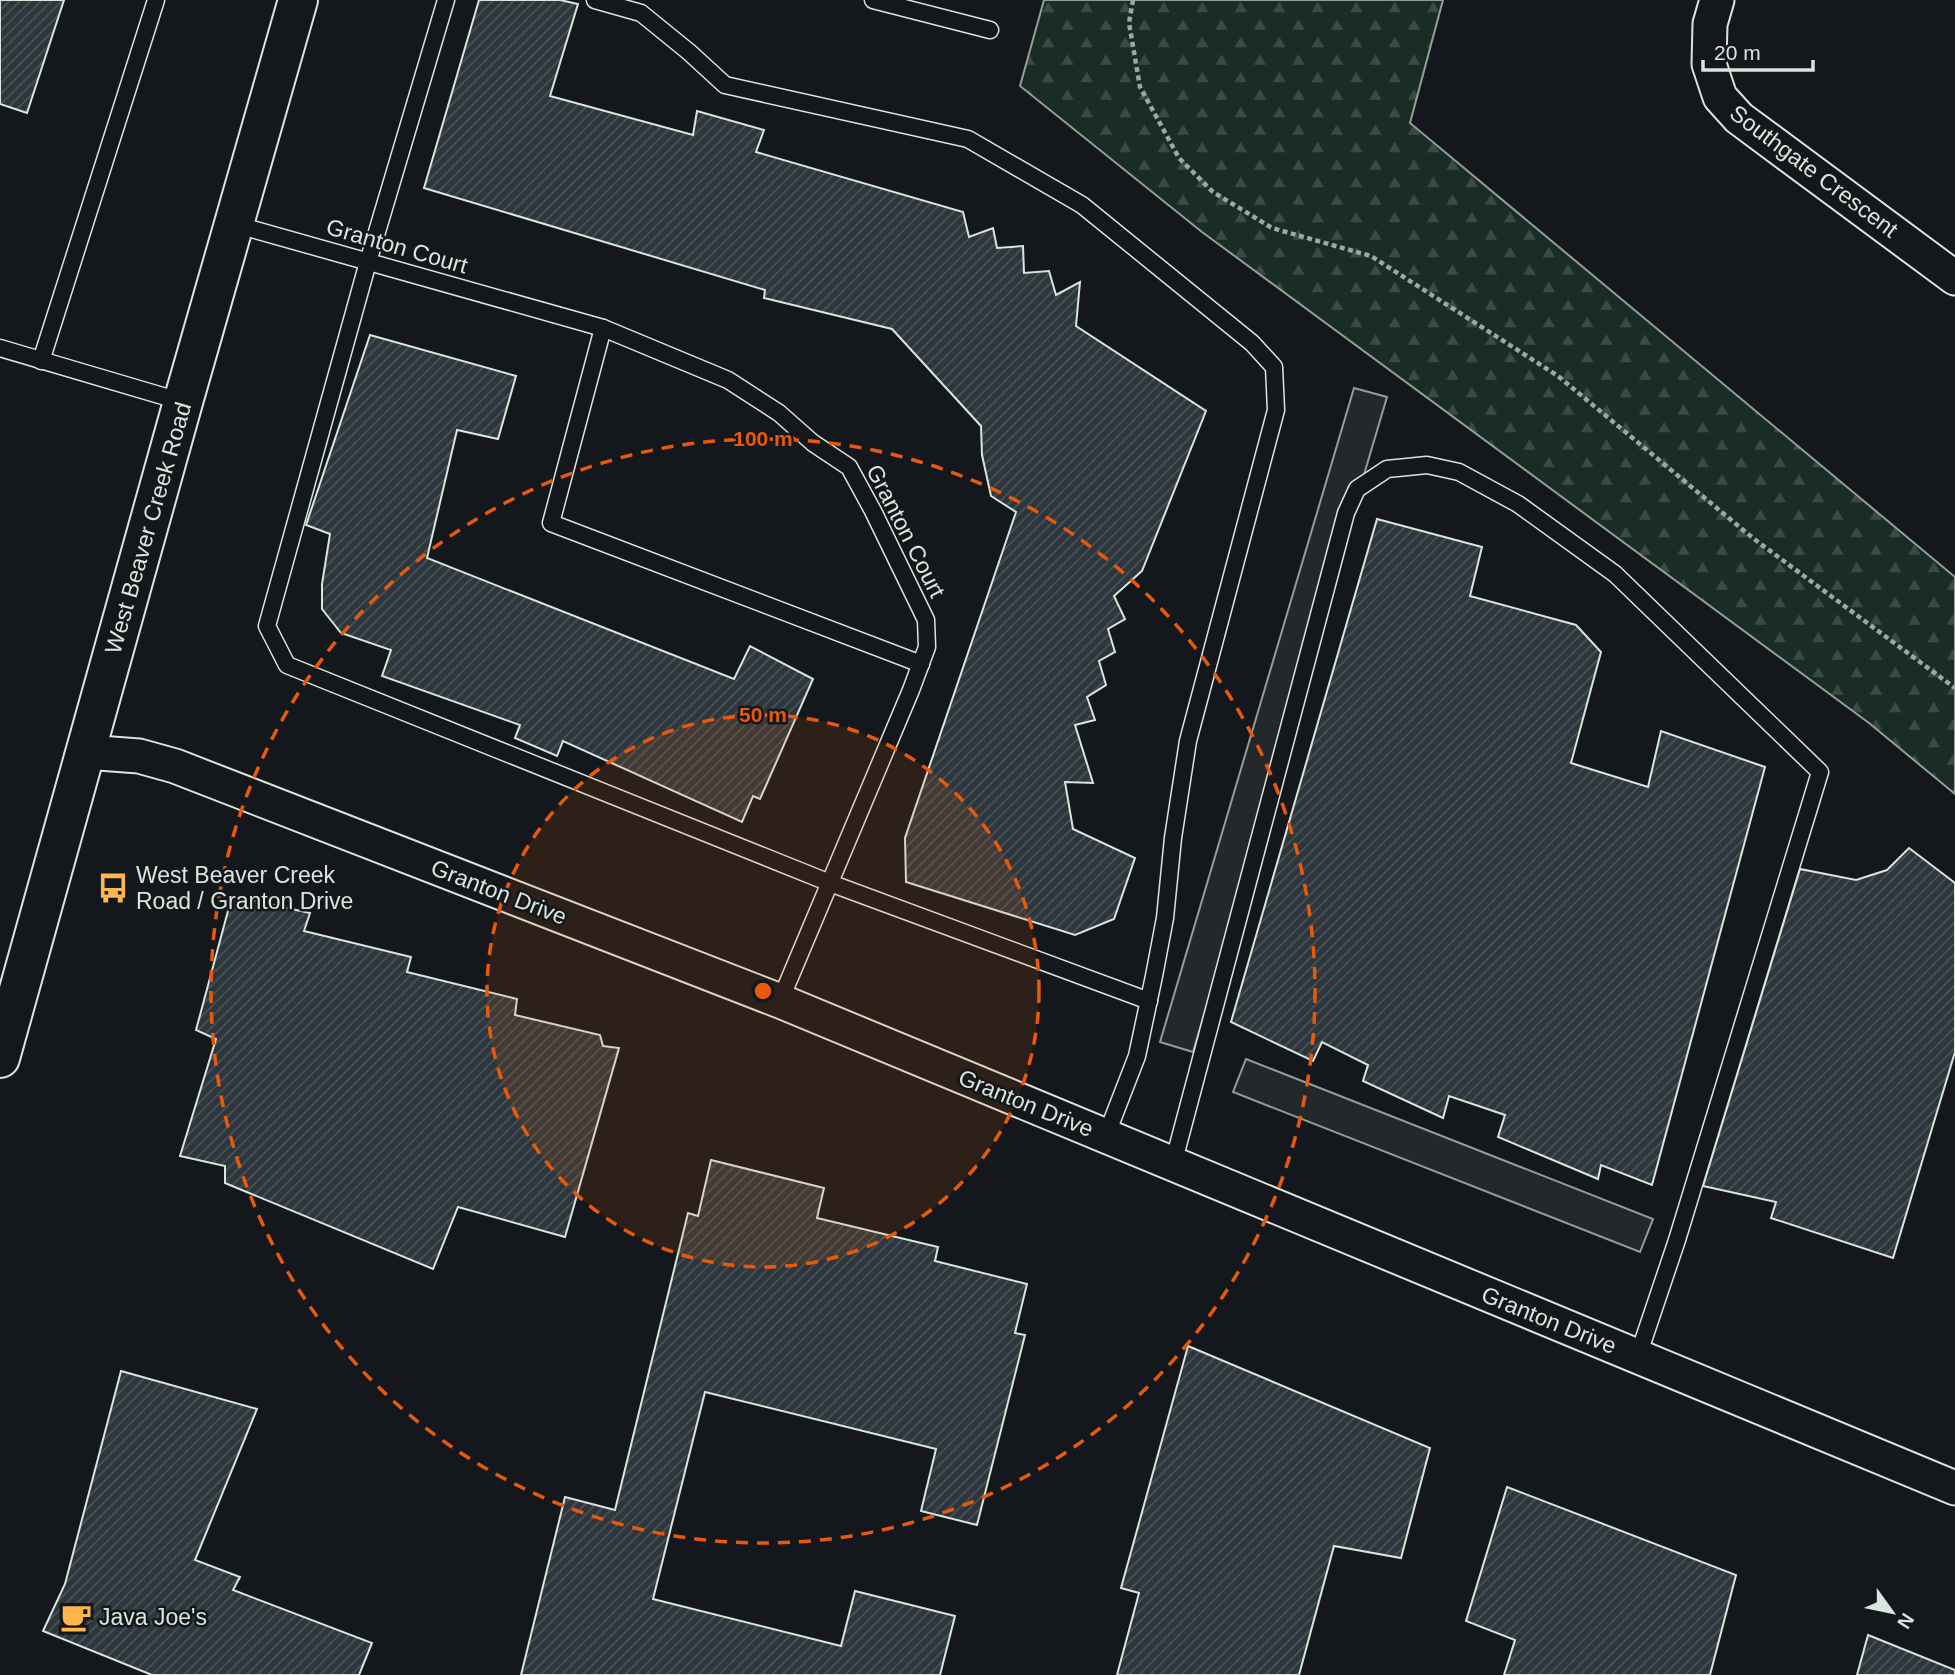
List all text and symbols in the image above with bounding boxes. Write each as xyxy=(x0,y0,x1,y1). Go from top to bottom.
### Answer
scale bar xyxy=(1703,28,1813,72)
text: 20 m xyxy=(1714,41,1761,64)
street label: Southgate Crescent xyxy=(1725,99,1903,243)
street label: Granton Court xyxy=(323,213,471,279)
street label: West Beaver Creek Road xyxy=(100,399,196,657)
text: 100 m xyxy=(733,427,793,450)
street label: Granton Court xyxy=(861,460,951,602)
text: 50 m xyxy=(739,703,787,726)
street label: Granton Drive xyxy=(428,854,570,930)
place label: West Beaver Creek Road / Granton Drive xyxy=(136,862,353,914)
bus stop icon: West Beaver Creek Road / Granton Drive xyxy=(96,871,130,905)
centre of rings xyxy=(751,979,775,1003)
street label: Granton Drive xyxy=(955,1064,1097,1142)
street label: Granton Drive xyxy=(1478,1281,1620,1359)
north arrow xyxy=(1857,1577,1927,1647)
cafe icon: Java Joe's xyxy=(59,1600,93,1634)
place label: Java Joe's xyxy=(99,1604,207,1630)
text: N xyxy=(1893,1610,1918,1632)

